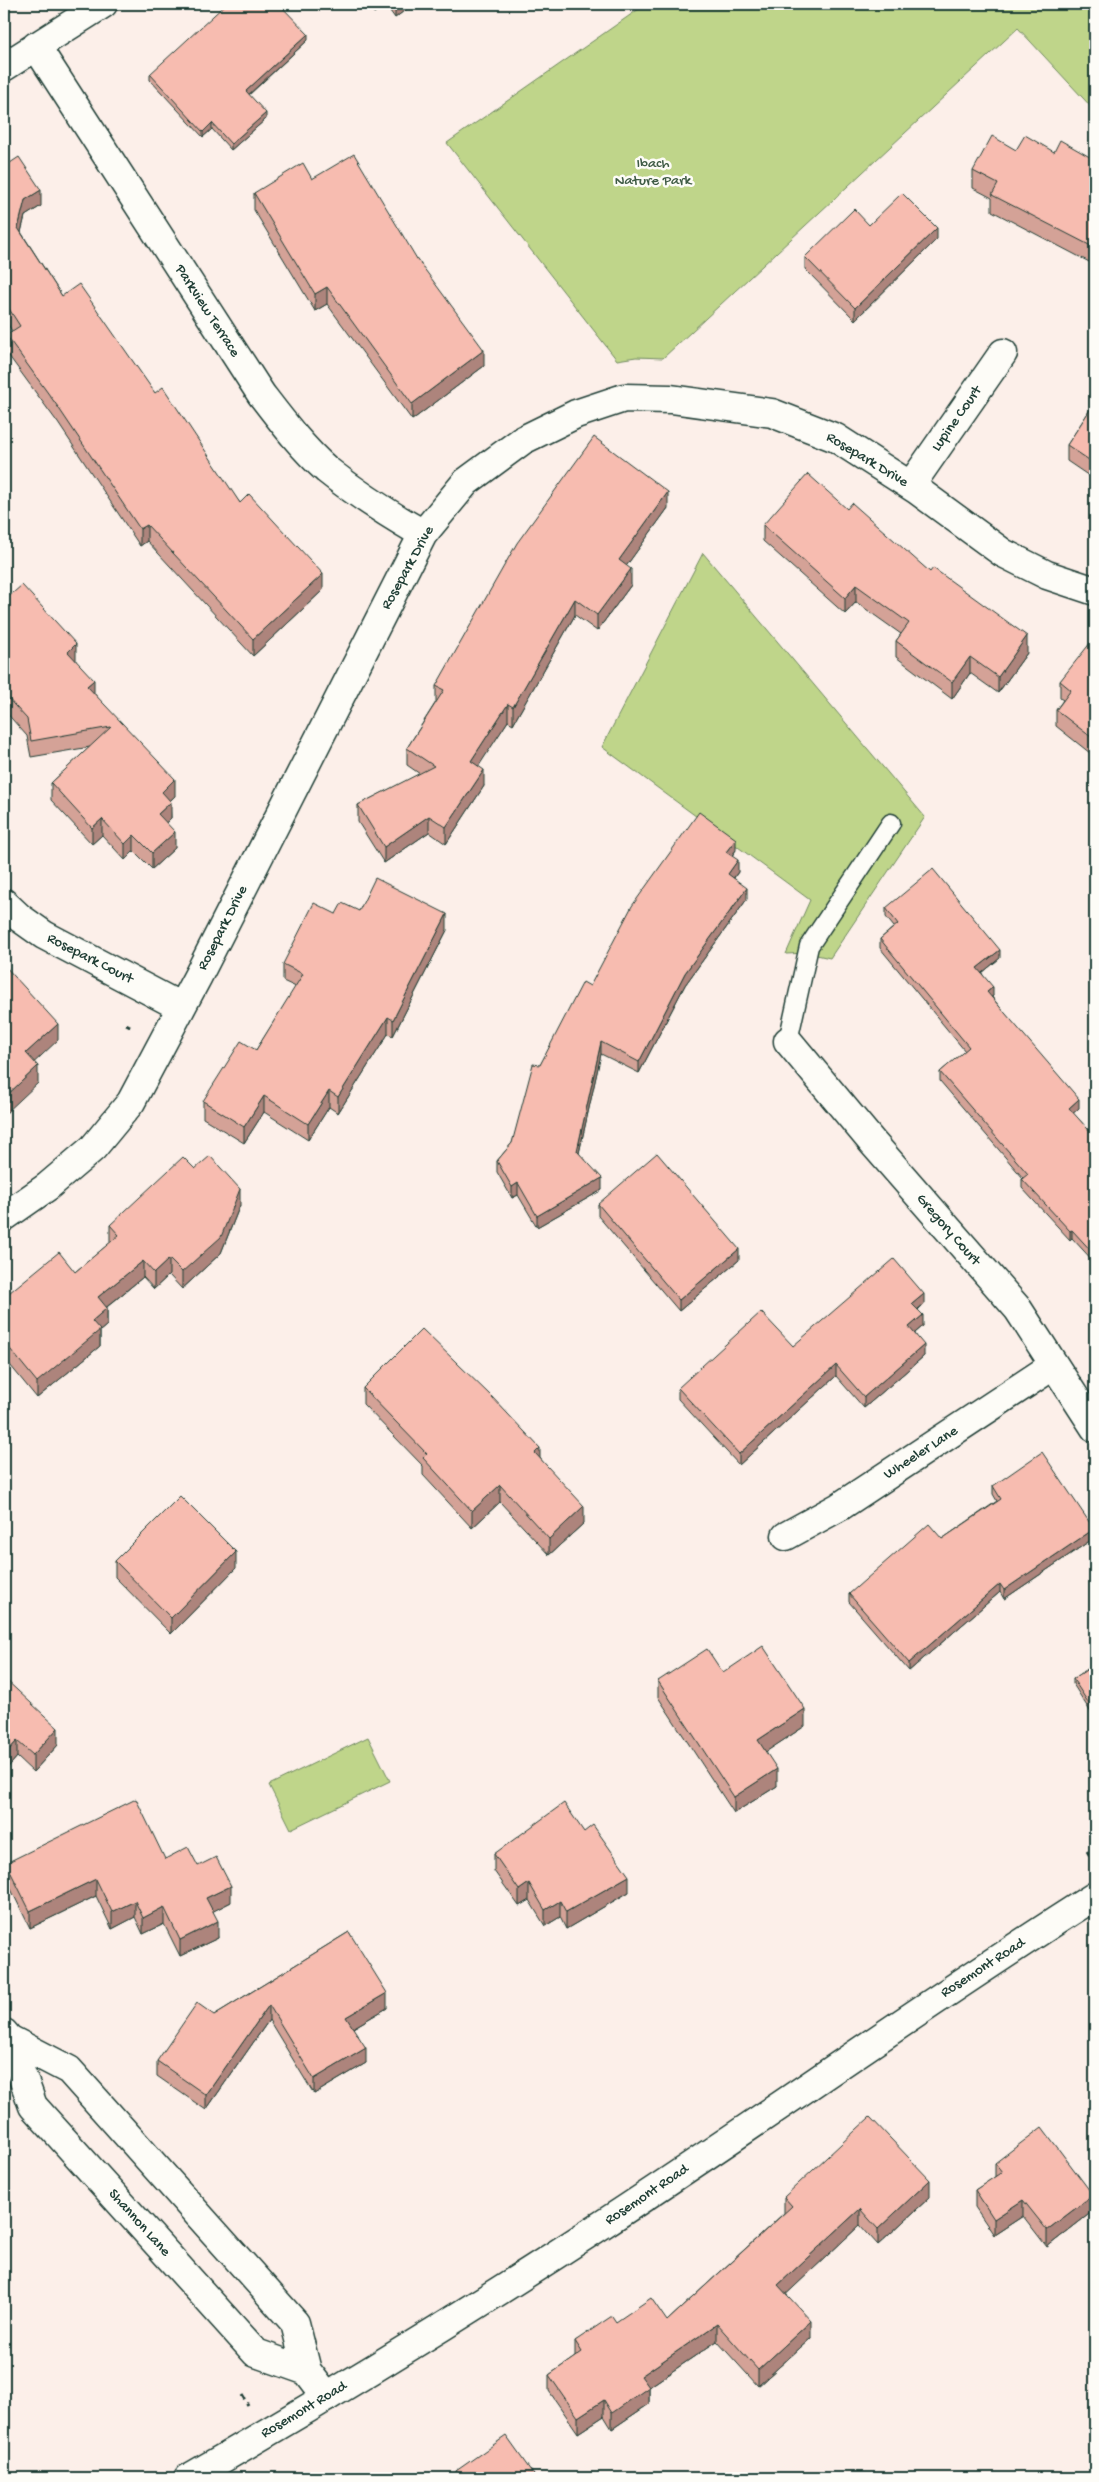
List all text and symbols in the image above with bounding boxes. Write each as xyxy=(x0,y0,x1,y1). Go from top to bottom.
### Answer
park label: Ibach Nature Park xyxy=(615,155,693,190)
street label: Parkview Terrace xyxy=(170,261,244,361)
street label: Lupine Court xyxy=(928,381,987,455)
street label: Rosepark Drive xyxy=(823,428,912,492)
street label: Rosepark Drive xyxy=(378,523,439,613)
street label: Rosepark Drive xyxy=(194,882,252,973)
street label: Rosepark Court xyxy=(44,930,138,989)
street label: Gregory Court xyxy=(912,1190,985,1271)
street label: Wheeler Lane xyxy=(881,1422,962,1484)
street label: Rosemont Road xyxy=(937,1933,1030,2002)
street label: Rosemont Road xyxy=(602,2160,693,2230)
street label: Shannon Lane xyxy=(104,2185,174,2261)
street label: Rosemont Road xyxy=(258,2377,351,2443)

